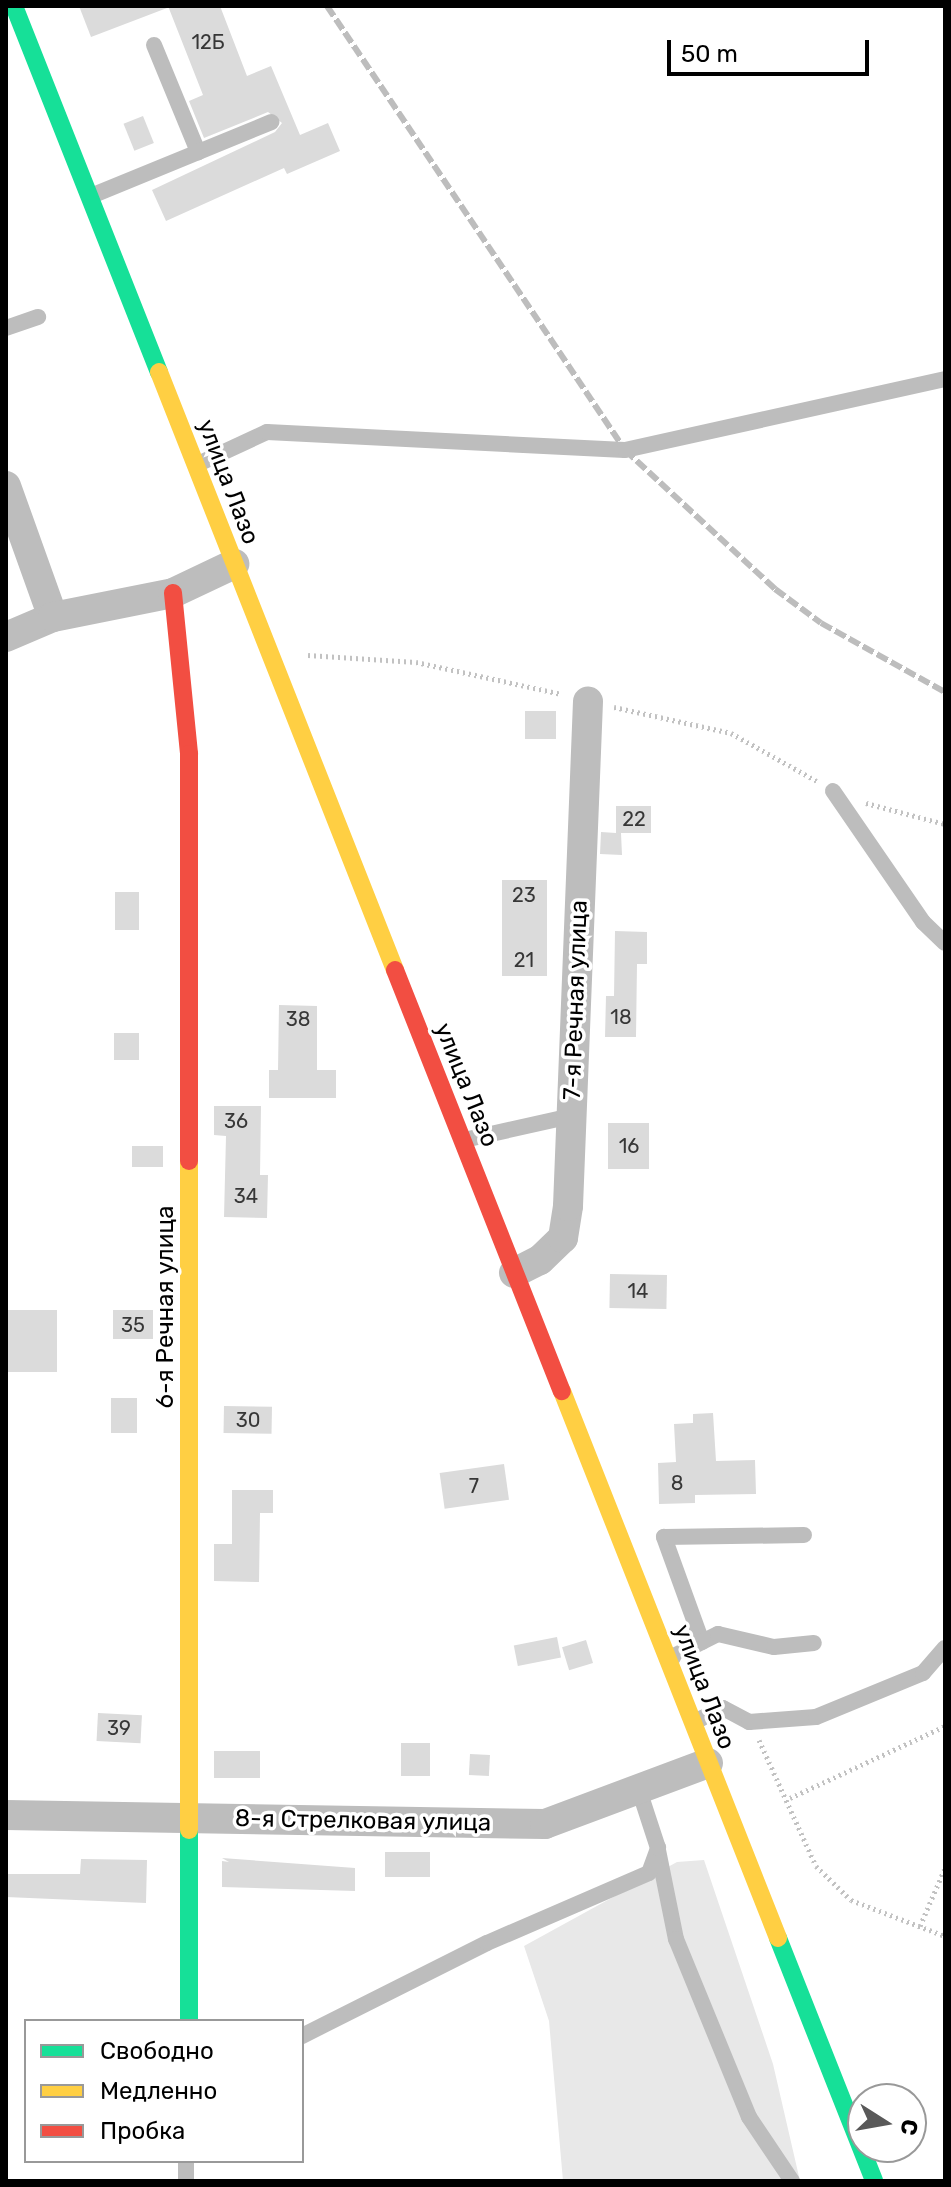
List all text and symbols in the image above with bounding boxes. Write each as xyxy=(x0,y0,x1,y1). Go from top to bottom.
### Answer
scale bar xyxy=(671,24,873,74)
house number: 12Б xyxy=(191,30,225,54)
text: 50 m xyxy=(681,40,738,68)
street label: улица Лазо xyxy=(191,416,265,548)
house number: 22 xyxy=(622,807,646,831)
house number: 23 xyxy=(512,883,536,907)
street label: 7-я Речная улица xyxy=(558,900,594,1100)
house number: 21 xyxy=(514,948,534,972)
house number: 18 xyxy=(610,1005,632,1029)
house number: 38 xyxy=(286,1007,310,1031)
street label: улица Лазо xyxy=(428,1019,504,1151)
house number: 36 xyxy=(224,1109,248,1133)
house number: 16 xyxy=(619,1134,639,1158)
house number: 34 xyxy=(234,1184,258,1208)
street label: 6-я Речная улица xyxy=(152,1206,180,1408)
house number: 14 xyxy=(628,1279,648,1303)
house number: 35 xyxy=(121,1313,145,1337)
house number: 30 xyxy=(236,1408,260,1432)
house number: 8 xyxy=(671,1471,683,1495)
house number: 7 xyxy=(469,1474,479,1498)
street label: улица Лазо xyxy=(667,1621,741,1753)
house number: 39 xyxy=(107,1716,131,1740)
street label: 8-я Стрелковая улица xyxy=(235,1804,491,1838)
legend xyxy=(24,2019,304,2163)
text: Свободно xyxy=(100,2037,214,2065)
text: Медленно xyxy=(100,2077,217,2105)
north arrow xyxy=(847,2083,927,2163)
text: Пробка xyxy=(100,2117,185,2145)
text: С xyxy=(894,2117,924,2137)

